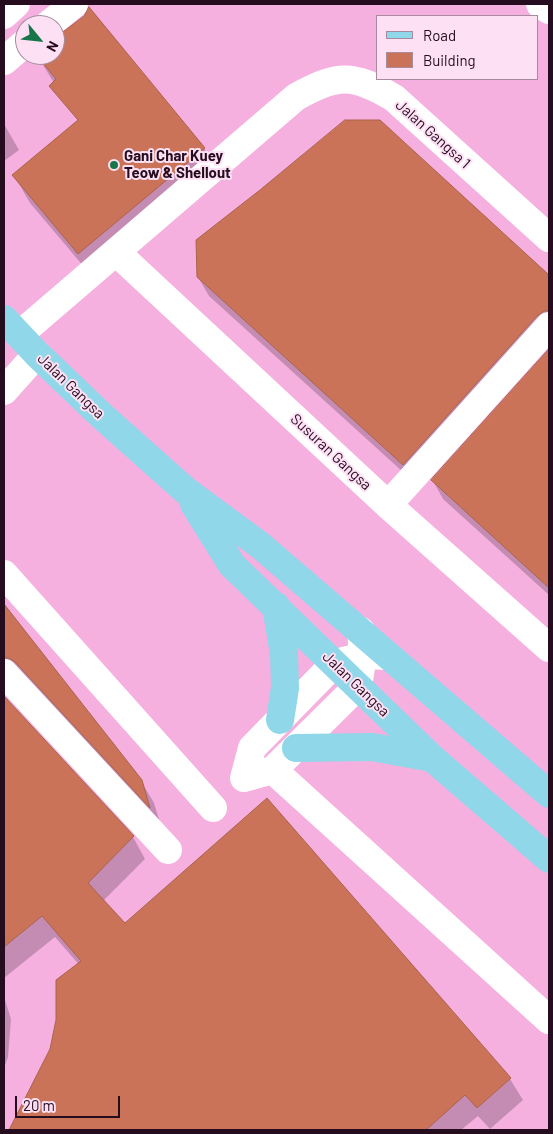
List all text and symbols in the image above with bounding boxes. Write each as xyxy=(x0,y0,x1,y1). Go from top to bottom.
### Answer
north arrow xyxy=(15,15,65,65)
legend xyxy=(376,15,538,80)
text: Road xyxy=(423,26,456,44)
text: N xyxy=(43,39,62,55)
text: Building xyxy=(423,51,476,69)
street label: Jalan Gangsa 1 xyxy=(392,96,474,172)
place label: Gani Char Kuey Teow & Shellout xyxy=(124,147,231,182)
marker: Gani Char Kuey Teow & Shellout xyxy=(108,159,120,171)
street label: Jalan Gangsa xyxy=(34,350,108,422)
street label: Susuran Gangsa xyxy=(287,410,375,494)
street label: Jalan Gangsa xyxy=(319,648,393,720)
scale bar xyxy=(18,1086,122,1118)
text: 20 m xyxy=(23,1096,55,1114)

